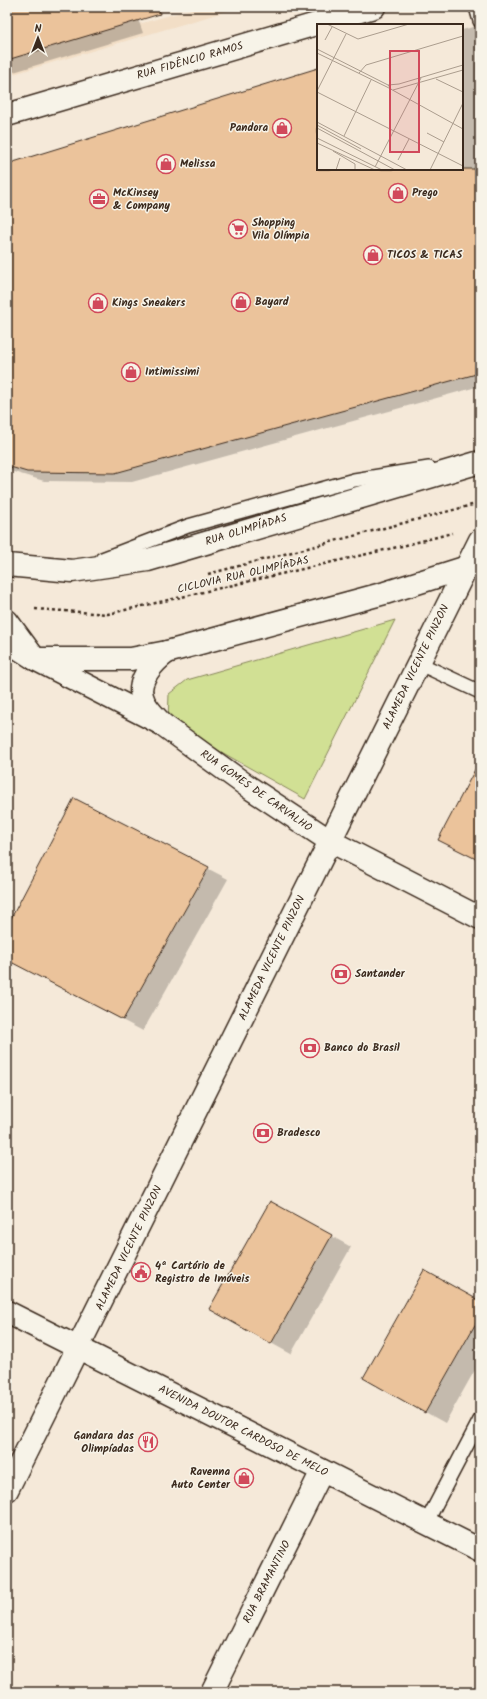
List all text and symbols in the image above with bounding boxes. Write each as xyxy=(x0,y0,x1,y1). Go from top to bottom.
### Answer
north arrow xyxy=(18,18,58,58)
text: N xyxy=(35,20,42,38)
inset map xyxy=(317,24,463,170)
street label: RUA FIDÊNCIO RAMOS xyxy=(135,37,245,85)
shop icon: Pandora xyxy=(271,117,293,139)
place label: Pandora xyxy=(230,119,268,137)
shop icon: Melissa xyxy=(155,153,177,175)
place label: Melissa xyxy=(180,155,216,173)
shop icon: Prego xyxy=(387,182,409,204)
place label: McKinsey & Company xyxy=(113,184,170,215)
place label: Prego xyxy=(412,184,438,202)
office icon: McKinsey & Company xyxy=(88,188,110,210)
place label: Shopping Vila Olímpia xyxy=(252,214,310,245)
supermarket icon: Shopping Vila Olímpia xyxy=(227,218,249,240)
shop icon: TICOS & TICAS xyxy=(362,244,384,266)
place label: TICOS & TICAS xyxy=(387,246,463,264)
shop icon: Bayard xyxy=(230,291,252,313)
shop icon: Kings Sneakers xyxy=(87,292,109,314)
place label: Bayard xyxy=(255,293,290,311)
place label: Kings Sneakers xyxy=(112,294,186,312)
shop icon: Intimissimi xyxy=(120,361,142,383)
place label: Intimissimi xyxy=(145,363,200,381)
street label: RUA OLIMPÍADAS xyxy=(203,509,289,551)
street label: CICLOVIA RUA OLIMPÍADAS xyxy=(176,551,311,599)
street label: ALAMEDA VICENTE PINZON xyxy=(378,601,454,733)
street label: RUA GOMES DE CARVALHO xyxy=(196,745,316,837)
street label: ALAMEDA VICENTE PINZON xyxy=(234,892,310,1024)
bank icon: Santander xyxy=(330,963,352,985)
place label: Santander xyxy=(355,965,406,983)
bank icon: Banco do Brasil xyxy=(299,1037,321,1059)
place label: Banco do Brasil xyxy=(324,1039,400,1057)
bank icon: Bradesco xyxy=(252,1122,274,1144)
place label: Bradesco xyxy=(277,1124,320,1142)
street label: ALAMEDA VICENTE PINZON xyxy=(91,1182,167,1314)
place label: 4ª Cartório de Registro de Imóveis xyxy=(155,1257,250,1288)
public building icon: 4ª Cartório de Registro de Imóveis xyxy=(130,1261,152,1283)
street label: AVENIDA DOUTOR CARDOSO DE MELO xyxy=(155,1380,331,1482)
place label: Gandara das Olimpíadas xyxy=(74,1427,135,1458)
restaurant icon: Gandara das Olimpíadas xyxy=(137,1431,159,1453)
place label: Ravenna Auto Center xyxy=(171,1463,231,1494)
shop icon: Ravenna Auto Center xyxy=(233,1467,255,1489)
street label: RUA BRAMANTINO xyxy=(238,1537,296,1626)

